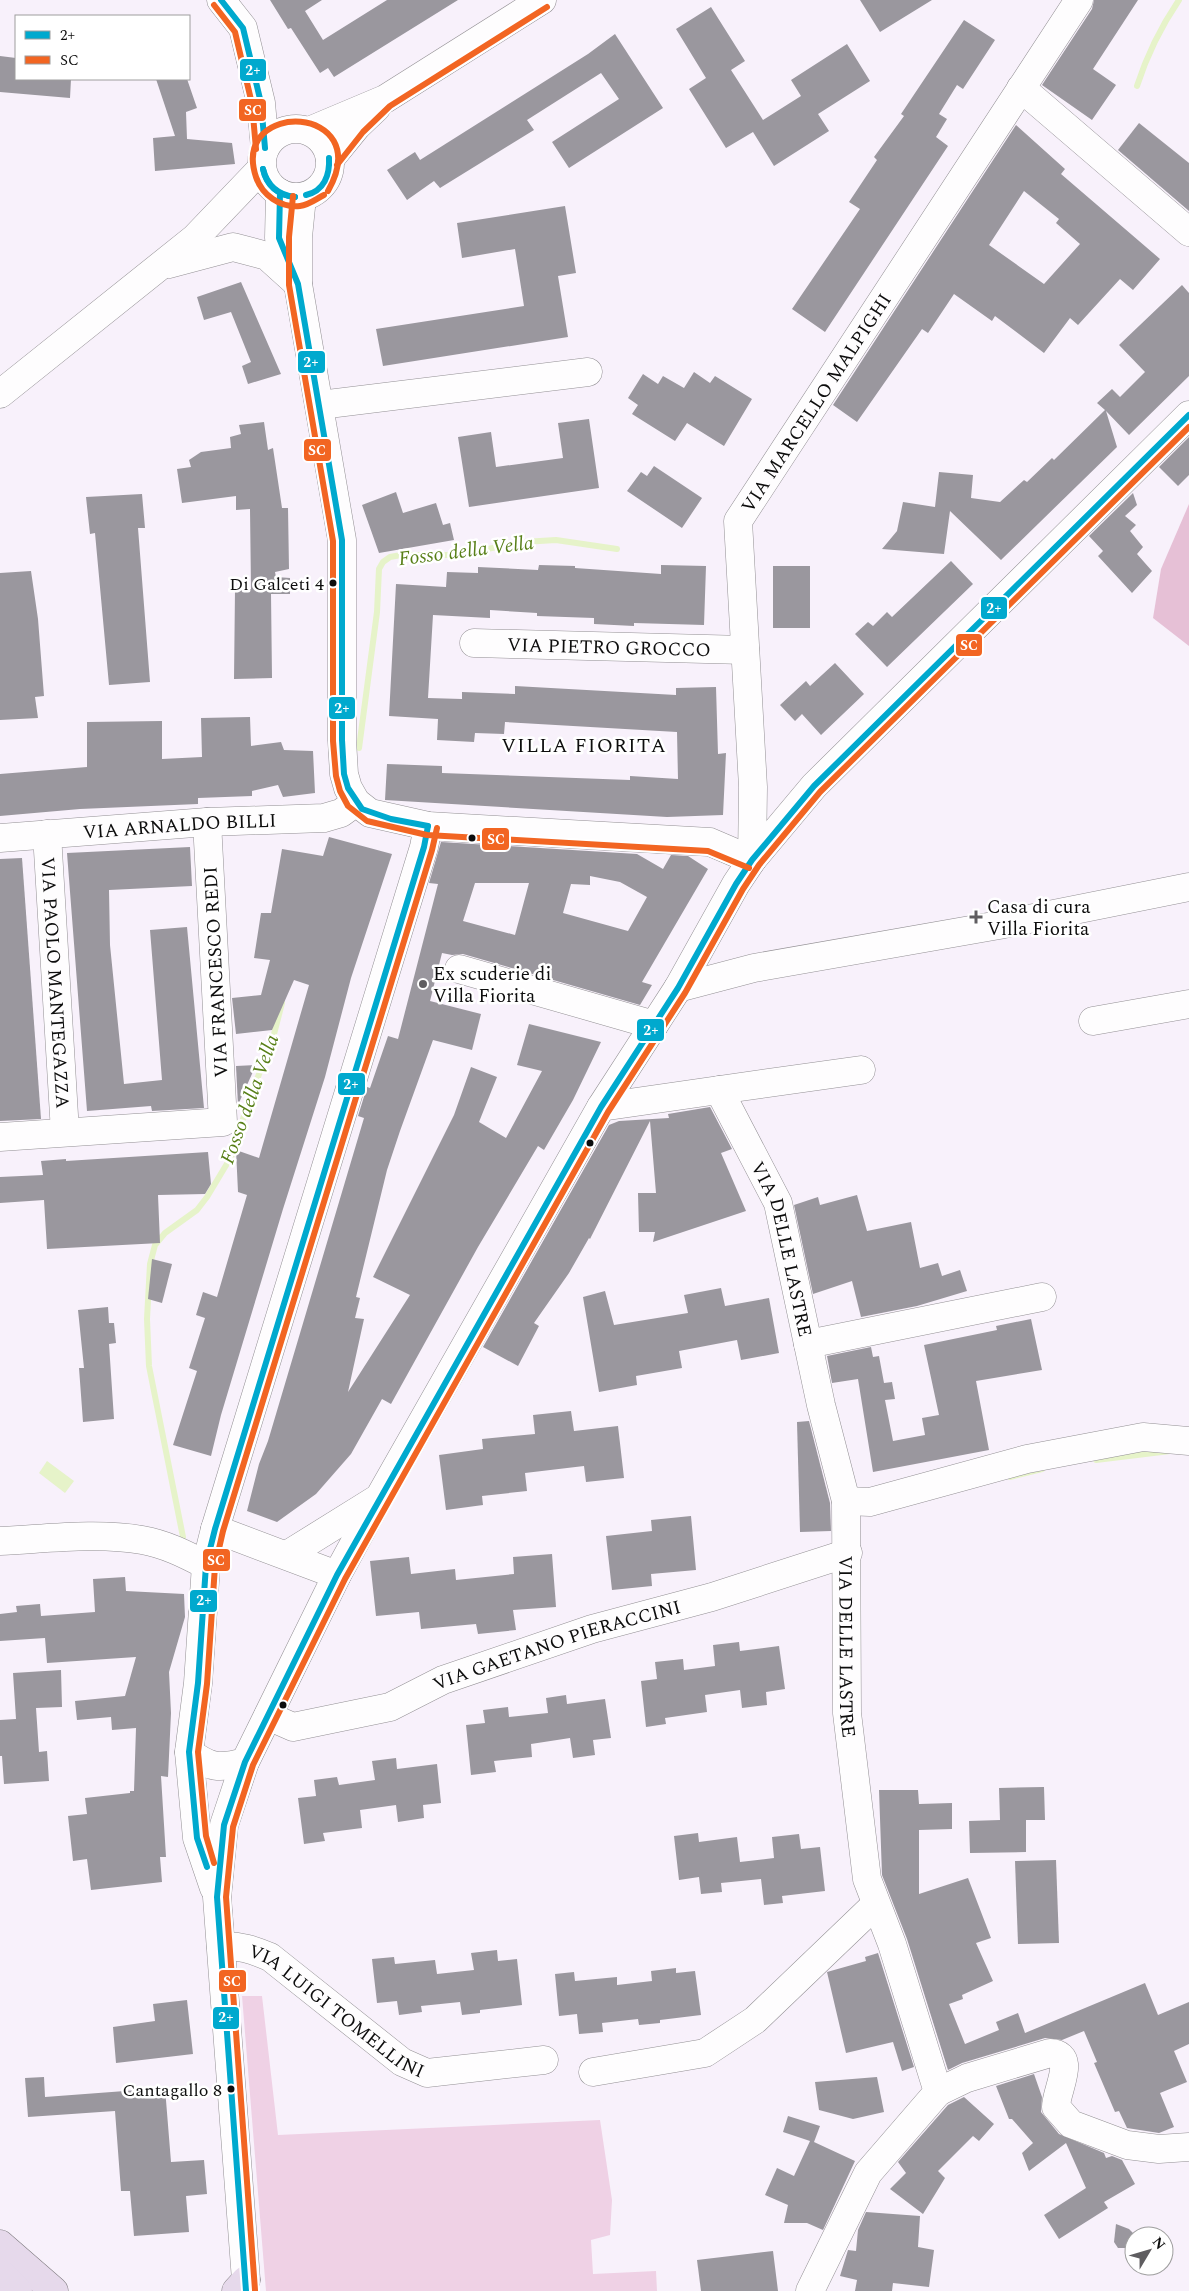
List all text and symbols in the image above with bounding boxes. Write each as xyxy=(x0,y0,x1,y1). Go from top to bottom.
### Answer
legend xyxy=(15,15,190,80)
text: 2+ xyxy=(60,24,75,47)
text: SC xyxy=(60,49,79,72)
line badge: 2+ xyxy=(239,58,267,82)
text: 2+ xyxy=(245,60,261,81)
line badge: SC xyxy=(238,98,267,122)
text: SC xyxy=(244,100,262,121)
street label: VIA MARCELLO MALPIGHI xyxy=(734,288,899,519)
line badge: 2+ xyxy=(297,350,326,374)
text: 2+ xyxy=(303,352,319,373)
line badge: SC xyxy=(303,438,332,462)
text: SC xyxy=(308,440,326,461)
water label: Fosso della Vella xyxy=(397,528,535,574)
place label: Di Galceti 4 xyxy=(229,571,324,598)
marker: Di Galceti 4 xyxy=(328,578,338,588)
line badge: 2+ xyxy=(980,596,1008,620)
text: 2+ xyxy=(986,598,1002,619)
street label: VIA PIETRO GROCCO xyxy=(507,631,711,665)
line badge: SC xyxy=(955,633,983,657)
text: SC xyxy=(960,635,978,656)
line badge: 2+ xyxy=(328,696,356,720)
text: 2+ xyxy=(334,698,350,719)
district label: VILLA FIORITA xyxy=(501,731,667,761)
street label: VIA ARNALDO BILLI xyxy=(82,807,277,848)
line badge: SC xyxy=(481,827,510,851)
text: SC xyxy=(487,829,505,850)
unlabelled marker xyxy=(467,833,477,843)
street label: VIA PAOLO MANTEGAZZA xyxy=(32,856,77,1110)
street label: VIA FRANCESCO REDI xyxy=(196,866,237,1078)
place label: Casa di cura Villa Fiorita xyxy=(987,893,1091,944)
marker: Casa di cura Villa Fiorita xyxy=(969,910,983,924)
place label: Ex scuderie di Villa Fiorita xyxy=(433,960,551,1011)
marker: Ex scuderie di Villa Fiorita xyxy=(417,978,429,990)
line badge: 2+ xyxy=(636,1018,665,1042)
text: 2+ xyxy=(643,1020,659,1041)
water label: Fosso della Vella xyxy=(213,1030,287,1168)
line badge: 2+ xyxy=(337,1072,366,1096)
text: 2+ xyxy=(343,1074,359,1095)
unlabelled marker xyxy=(585,1138,595,1148)
street label: VIA DELLE LASTRE xyxy=(743,1156,819,1340)
line badge: SC xyxy=(202,1548,231,1572)
text: SC xyxy=(207,1550,225,1571)
street label: VIA DELLE LASTRE xyxy=(830,1555,863,1739)
line badge: 2+ xyxy=(189,1589,218,1613)
text: 2+ xyxy=(196,1590,212,1611)
street label: VIA GAETANO PIERACCINI xyxy=(428,1593,684,1699)
unlabelled marker xyxy=(278,1700,288,1710)
street label: VIA LUIGI TOMELLINI xyxy=(245,1937,429,2086)
line badge: SC xyxy=(218,1969,247,1993)
text: SC xyxy=(223,1971,241,1992)
line badge: 2+ xyxy=(212,2006,240,2030)
text: 2+ xyxy=(218,2007,234,2028)
place label: Cantagallo 8 xyxy=(122,2077,222,2104)
marker: Cantagallo 8 xyxy=(226,2084,236,2094)
north arrow xyxy=(1124,2226,1174,2276)
text: N xyxy=(1147,2232,1171,2254)

